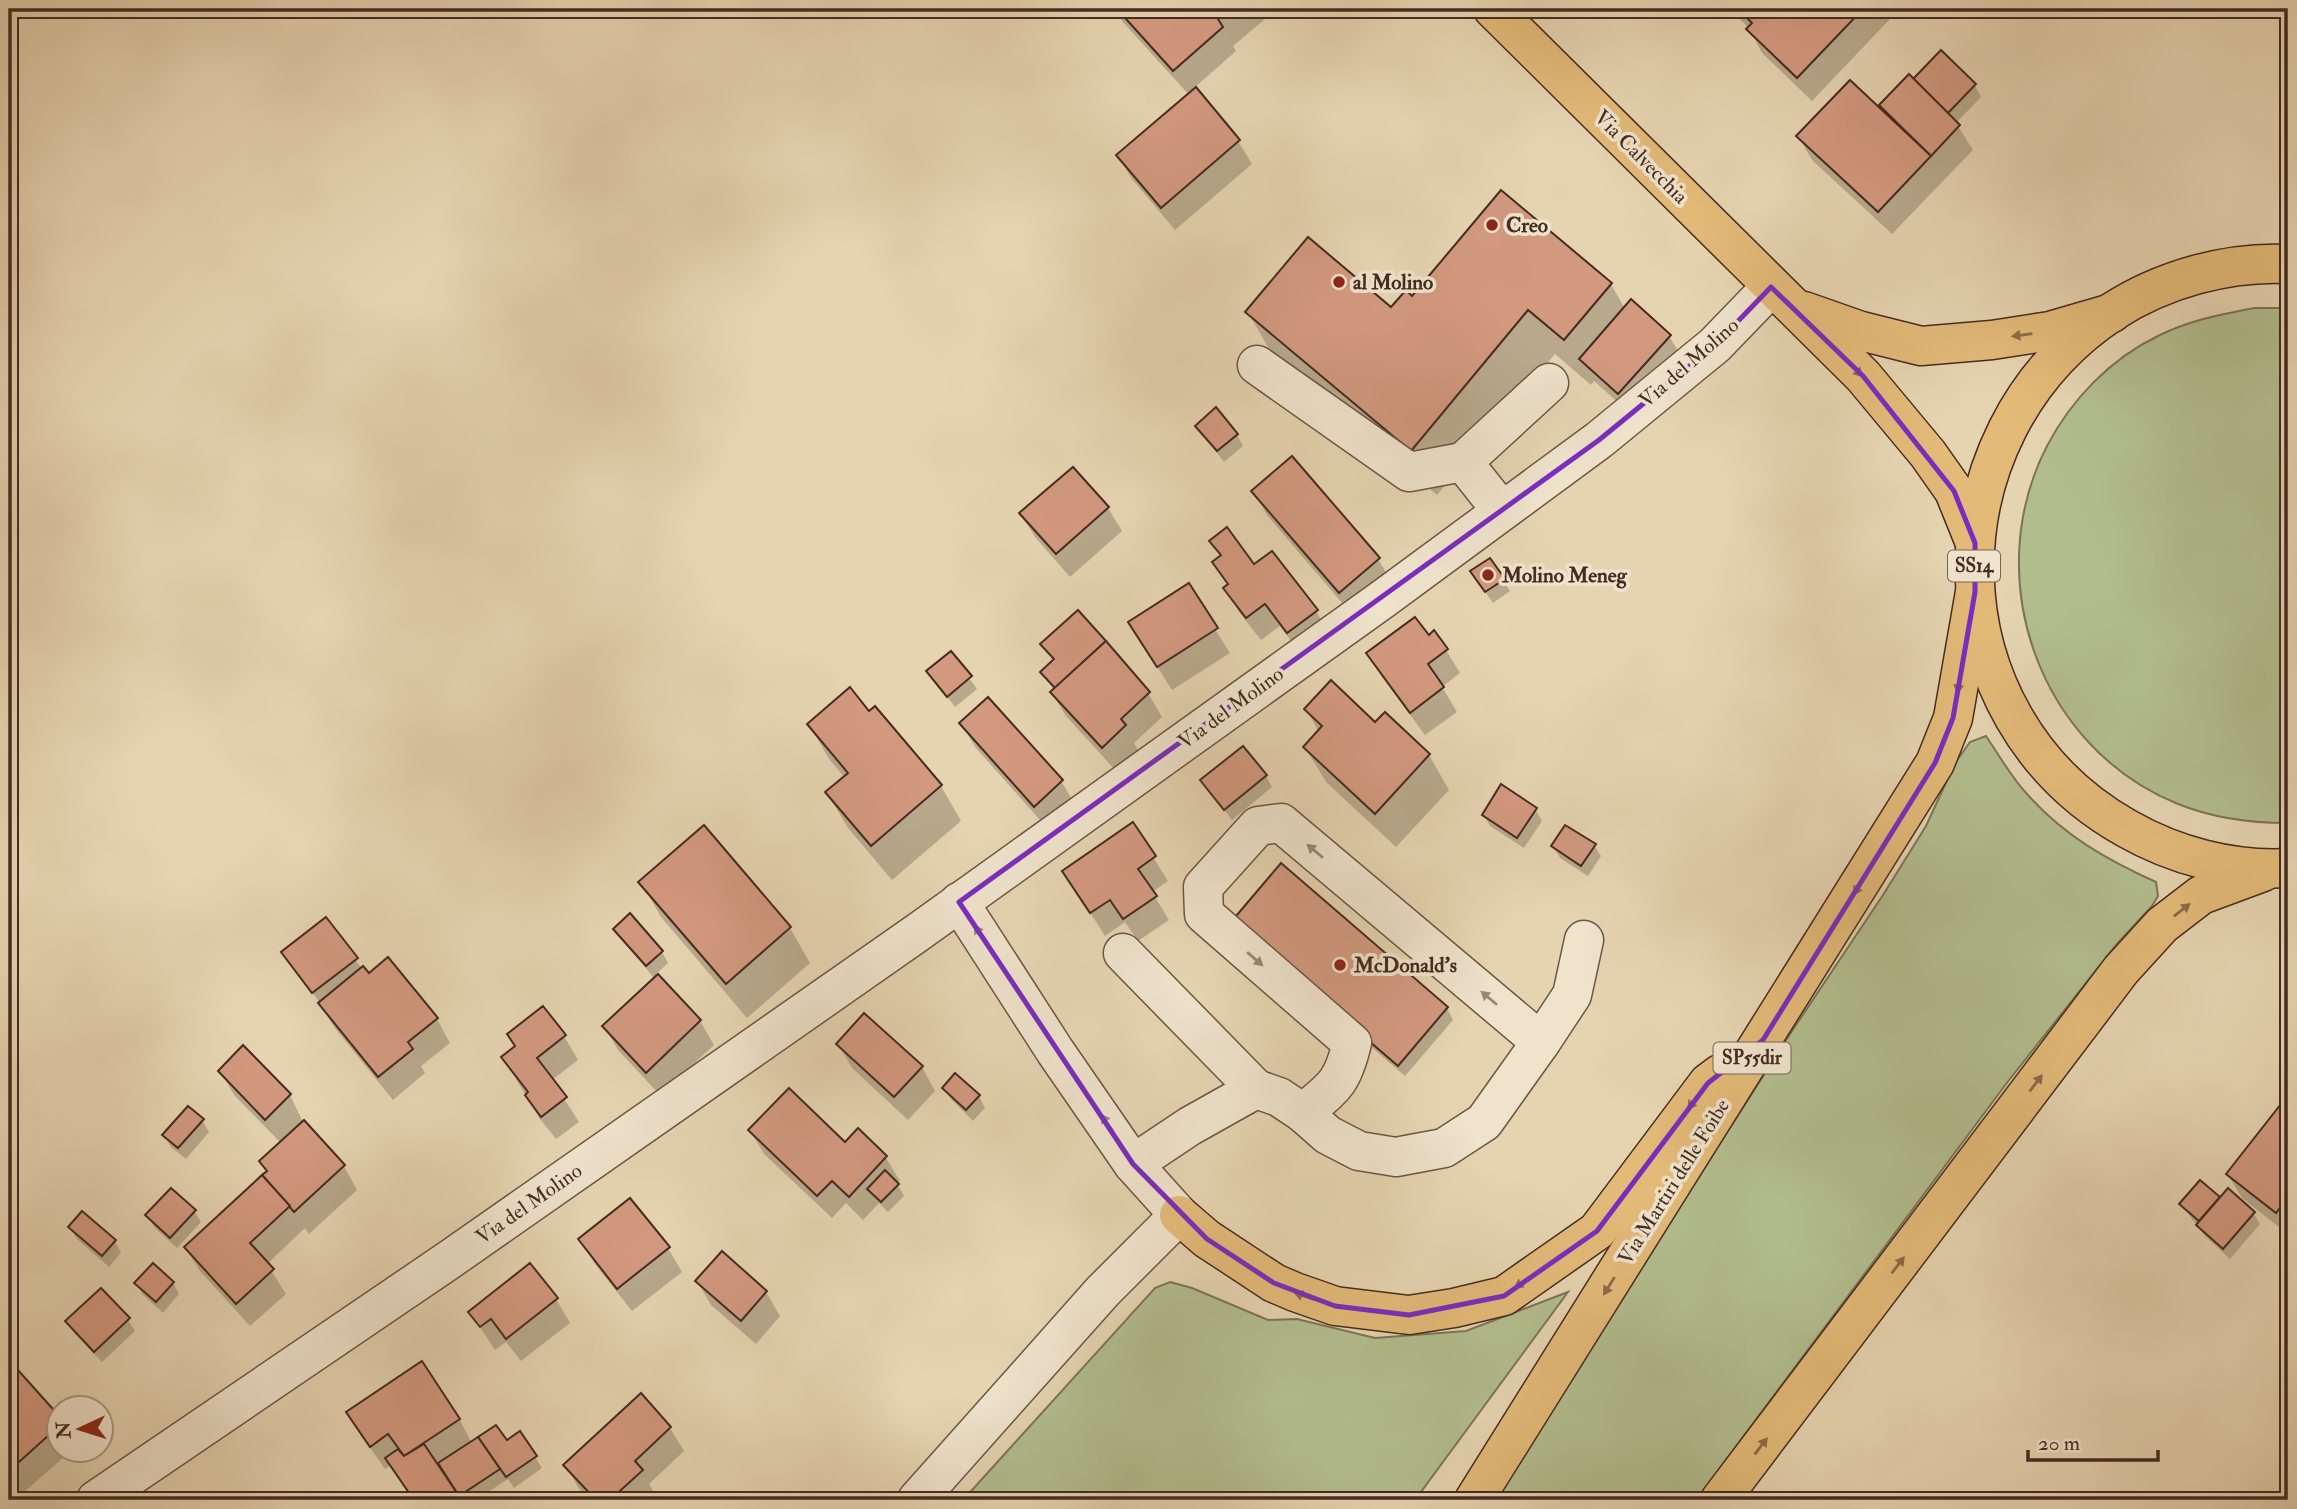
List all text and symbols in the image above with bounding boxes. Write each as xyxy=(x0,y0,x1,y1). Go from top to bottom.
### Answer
street label: Via Calvecchia xyxy=(1588,104,1694,210)
place label: Creo xyxy=(1506,212,1548,239)
marker: Creo xyxy=(1484,217,1500,233)
place label: al Molino xyxy=(1353,269,1433,296)
marker: al Molino xyxy=(1331,274,1347,290)
street label: Via del Molino xyxy=(1633,312,1745,414)
one-way arrow xyxy=(2011,330,2033,341)
one-way arrow xyxy=(1846,360,1863,376)
road number: SS14 xyxy=(1948,551,2000,582)
place label: Molino Meneg xyxy=(1501,562,1628,589)
marker: Molino Meneg xyxy=(1480,567,1496,583)
street label: Via del Molino xyxy=(1173,661,1289,755)
one-way arrow xyxy=(1953,673,1964,695)
one-way arrow xyxy=(1307,844,1324,859)
one-way arrow xyxy=(1853,876,1866,895)
one-way arrow xyxy=(2172,902,2190,917)
one-way arrow xyxy=(973,925,987,943)
one-way arrow xyxy=(1246,951,1264,967)
place label: McDonald's xyxy=(1353,952,1457,979)
marker: McDonald's xyxy=(1332,957,1348,973)
one-way arrow xyxy=(1480,990,1498,1006)
road number: SP55dir xyxy=(1714,1042,1790,1074)
one-way arrow xyxy=(2028,1074,2042,1092)
one-way arrow xyxy=(1688,1092,1702,1110)
street label: Via Martiri delle Foibe xyxy=(1612,1094,1736,1270)
one-way arrow xyxy=(1100,1114,1114,1132)
street label: Via del Molino xyxy=(470,1157,588,1251)
one-way arrow xyxy=(1891,1256,1906,1274)
one-way arrow xyxy=(1514,1275,1532,1289)
one-way arrow xyxy=(1602,1276,1615,1296)
one-way arrow xyxy=(1294,1290,1315,1301)
north arrow xyxy=(46,1394,116,1464)
scale bar xyxy=(2028,1418,2157,1462)
text: N xyxy=(51,1420,77,1440)
text: 20 m xyxy=(2038,1430,2080,1457)
one-way arrow xyxy=(1753,1437,1767,1455)

